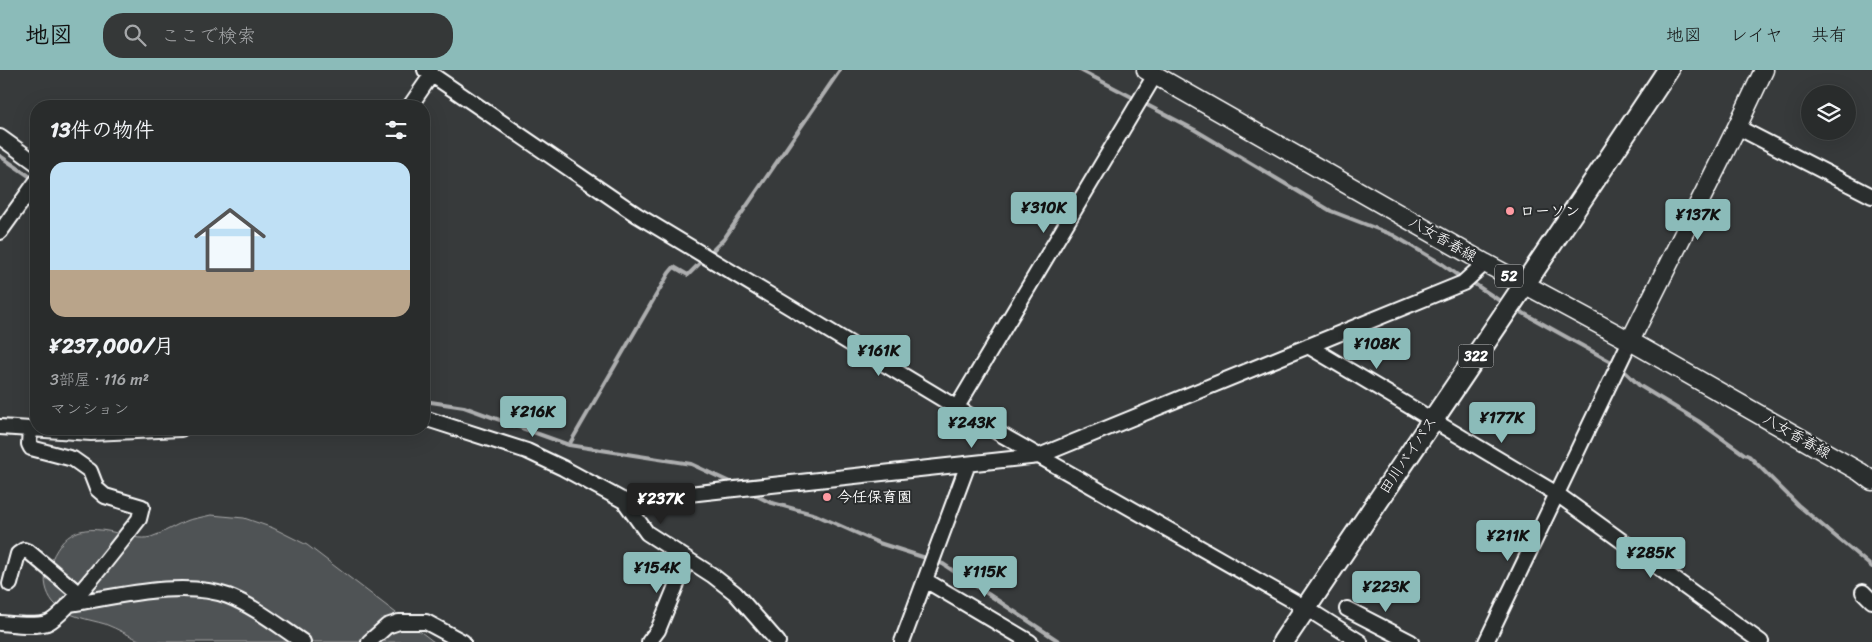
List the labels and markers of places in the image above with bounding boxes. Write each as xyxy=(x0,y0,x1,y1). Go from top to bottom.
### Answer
pin: ¥310K xyxy=(1009,191,1079,234)
place label: ローソン xyxy=(1520,198,1580,224)
pin: ¥137K xyxy=(1663,198,1733,241)
marker: ローソン xyxy=(1504,205,1516,217)
pin: ¥108K xyxy=(1342,328,1412,370)
pin: ¥161K xyxy=(844,334,914,377)
pin: ¥216K xyxy=(498,396,568,438)
pin: ¥177K xyxy=(1467,402,1537,444)
pin: ¥243K xyxy=(937,406,1007,449)
pin: ¥237K xyxy=(626,482,696,525)
place label: 今任保育園 xyxy=(837,484,912,510)
marker: 今任保育園 xyxy=(821,491,833,503)
pin: ¥211K xyxy=(1473,520,1543,562)
pin: ¥285K xyxy=(1616,536,1686,579)
pin: ¥154K xyxy=(622,552,692,594)
pin: ¥115K xyxy=(950,556,1020,598)
pin: ¥223K xyxy=(1351,570,1421,613)

